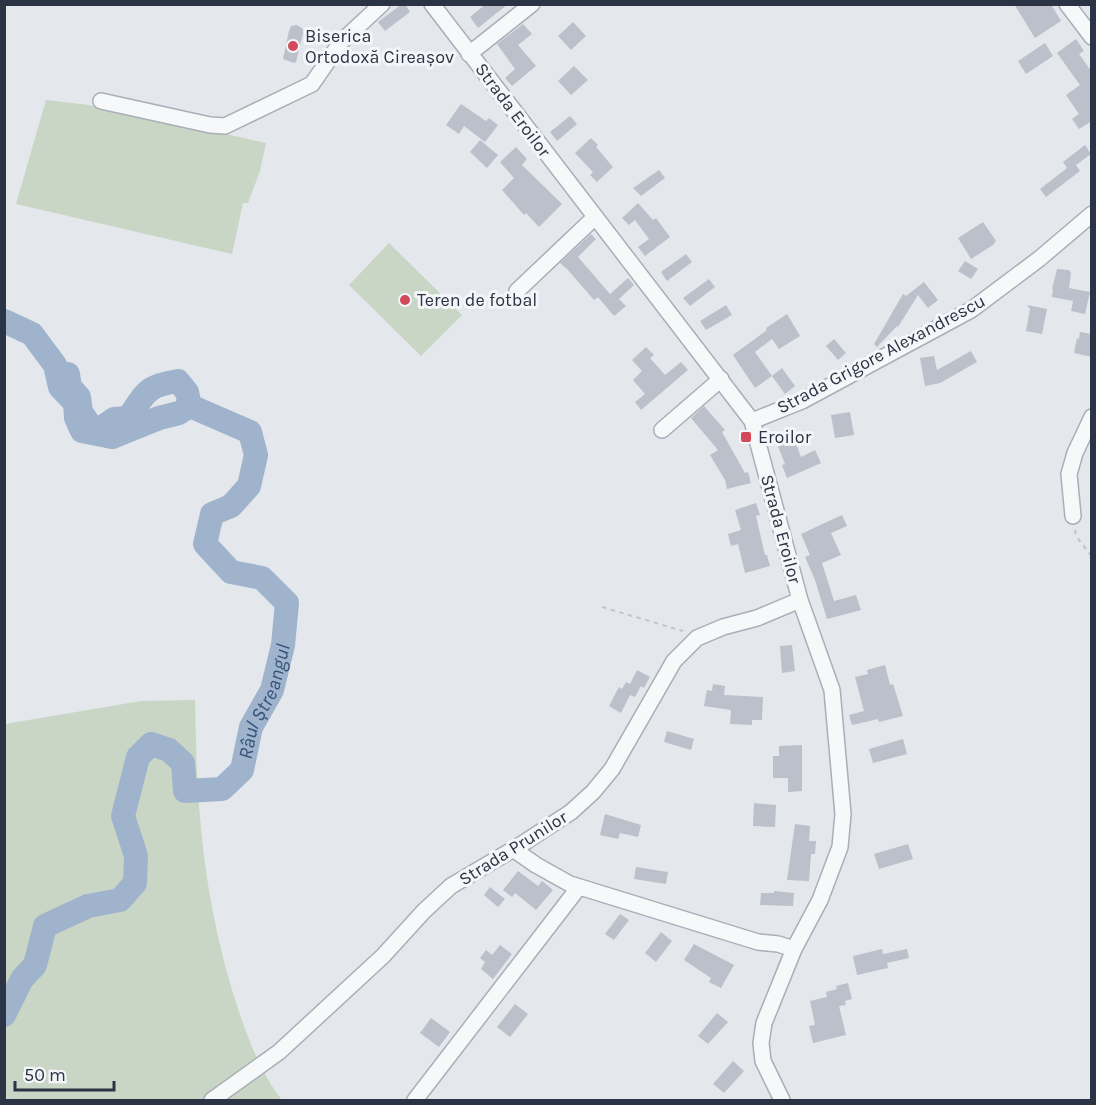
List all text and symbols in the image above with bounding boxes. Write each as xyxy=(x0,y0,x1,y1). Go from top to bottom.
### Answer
place label: Biserica Ortodoxă Cireașov xyxy=(305,25,454,68)
marker: Biserica Ortodoxă Cireașov xyxy=(286,39,300,53)
street label: Strada Eroilor xyxy=(470,59,556,162)
place label: Teren de fotbal xyxy=(417,289,537,311)
street label: Strada Grigore Alexandrescu xyxy=(773,290,989,418)
marker: Teren de fotbal xyxy=(398,293,412,307)
place label: Eroilor xyxy=(758,426,812,448)
marker: Eroilor xyxy=(739,430,753,444)
street label: Strada Eroilor xyxy=(756,472,806,586)
water label: Râul Ștreangul xyxy=(234,641,295,761)
street label: Strada Prunilor xyxy=(455,806,572,890)
scale bar xyxy=(15,1054,114,1092)
text: 50 m xyxy=(24,1064,66,1086)

